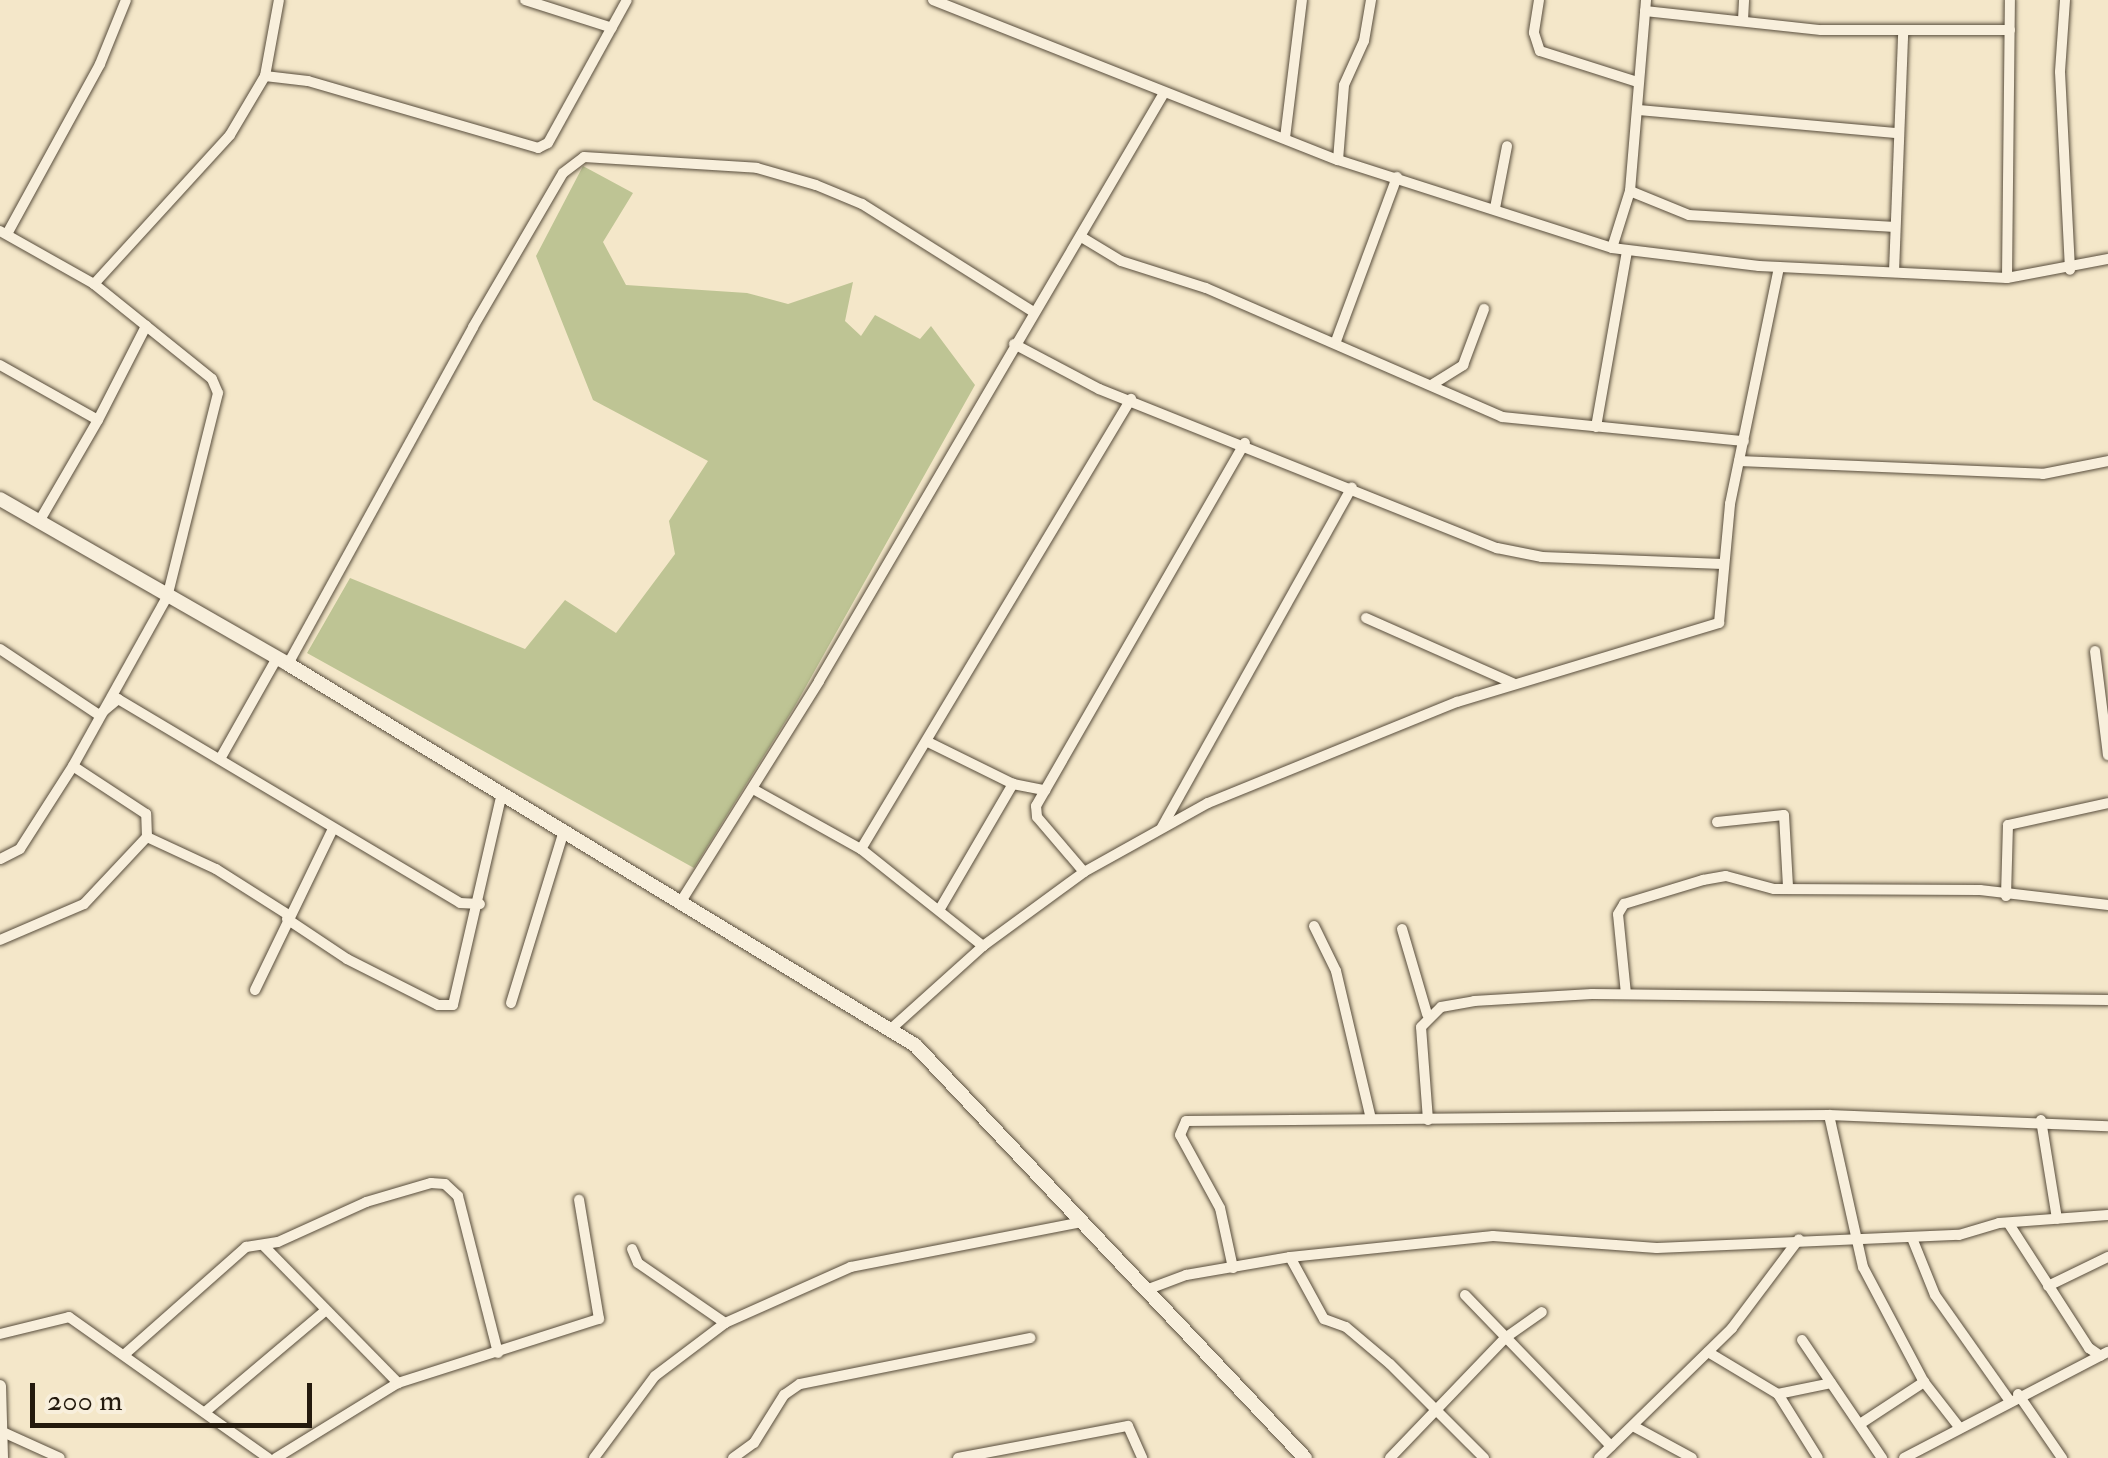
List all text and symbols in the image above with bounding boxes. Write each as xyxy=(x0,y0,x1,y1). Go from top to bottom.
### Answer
scale bar xyxy=(35,1363,318,1425)
text: 200 m xyxy=(47,1382,123,1419)

